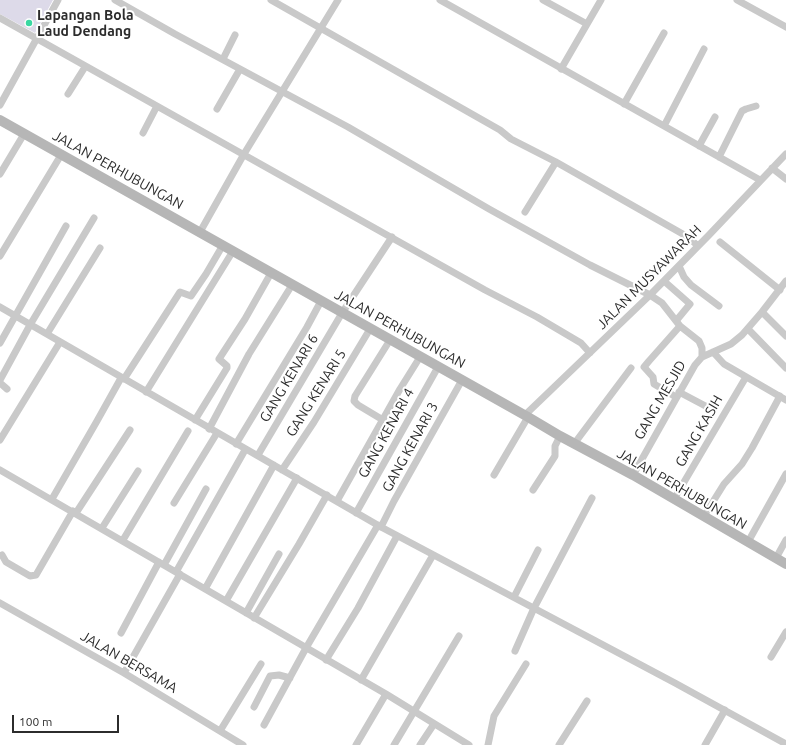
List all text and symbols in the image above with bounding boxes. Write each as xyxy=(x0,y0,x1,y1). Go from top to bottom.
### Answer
place label: Lapangan Bola Laud Dendang xyxy=(37,7,134,40)
marker: Lapangan Bola Laud Dendang xyxy=(24,18,34,28)
street label: JALAN PERHUBUNGAN xyxy=(50,127,186,213)
street label: JALAN MUSYAWARAH xyxy=(593,221,705,333)
street label: JALAN PERHUBUNGAN xyxy=(332,286,468,372)
street label: GANG KENARI 6 xyxy=(256,331,322,425)
street label: GANG KENARI 5 xyxy=(282,346,350,440)
street label: GANG MESJID xyxy=(631,357,689,443)
street label: GANG KENARI 4 xyxy=(354,385,418,481)
street label: GANG KASIH xyxy=(672,392,726,470)
street label: GANG KENARI 3 xyxy=(378,399,442,495)
street label: JALAN PERHUBUNGAN xyxy=(614,445,750,533)
street label: JALAN BERSAMA xyxy=(78,627,180,697)
scale bar xyxy=(14,707,121,733)
text: 100 m xyxy=(19,715,52,728)

